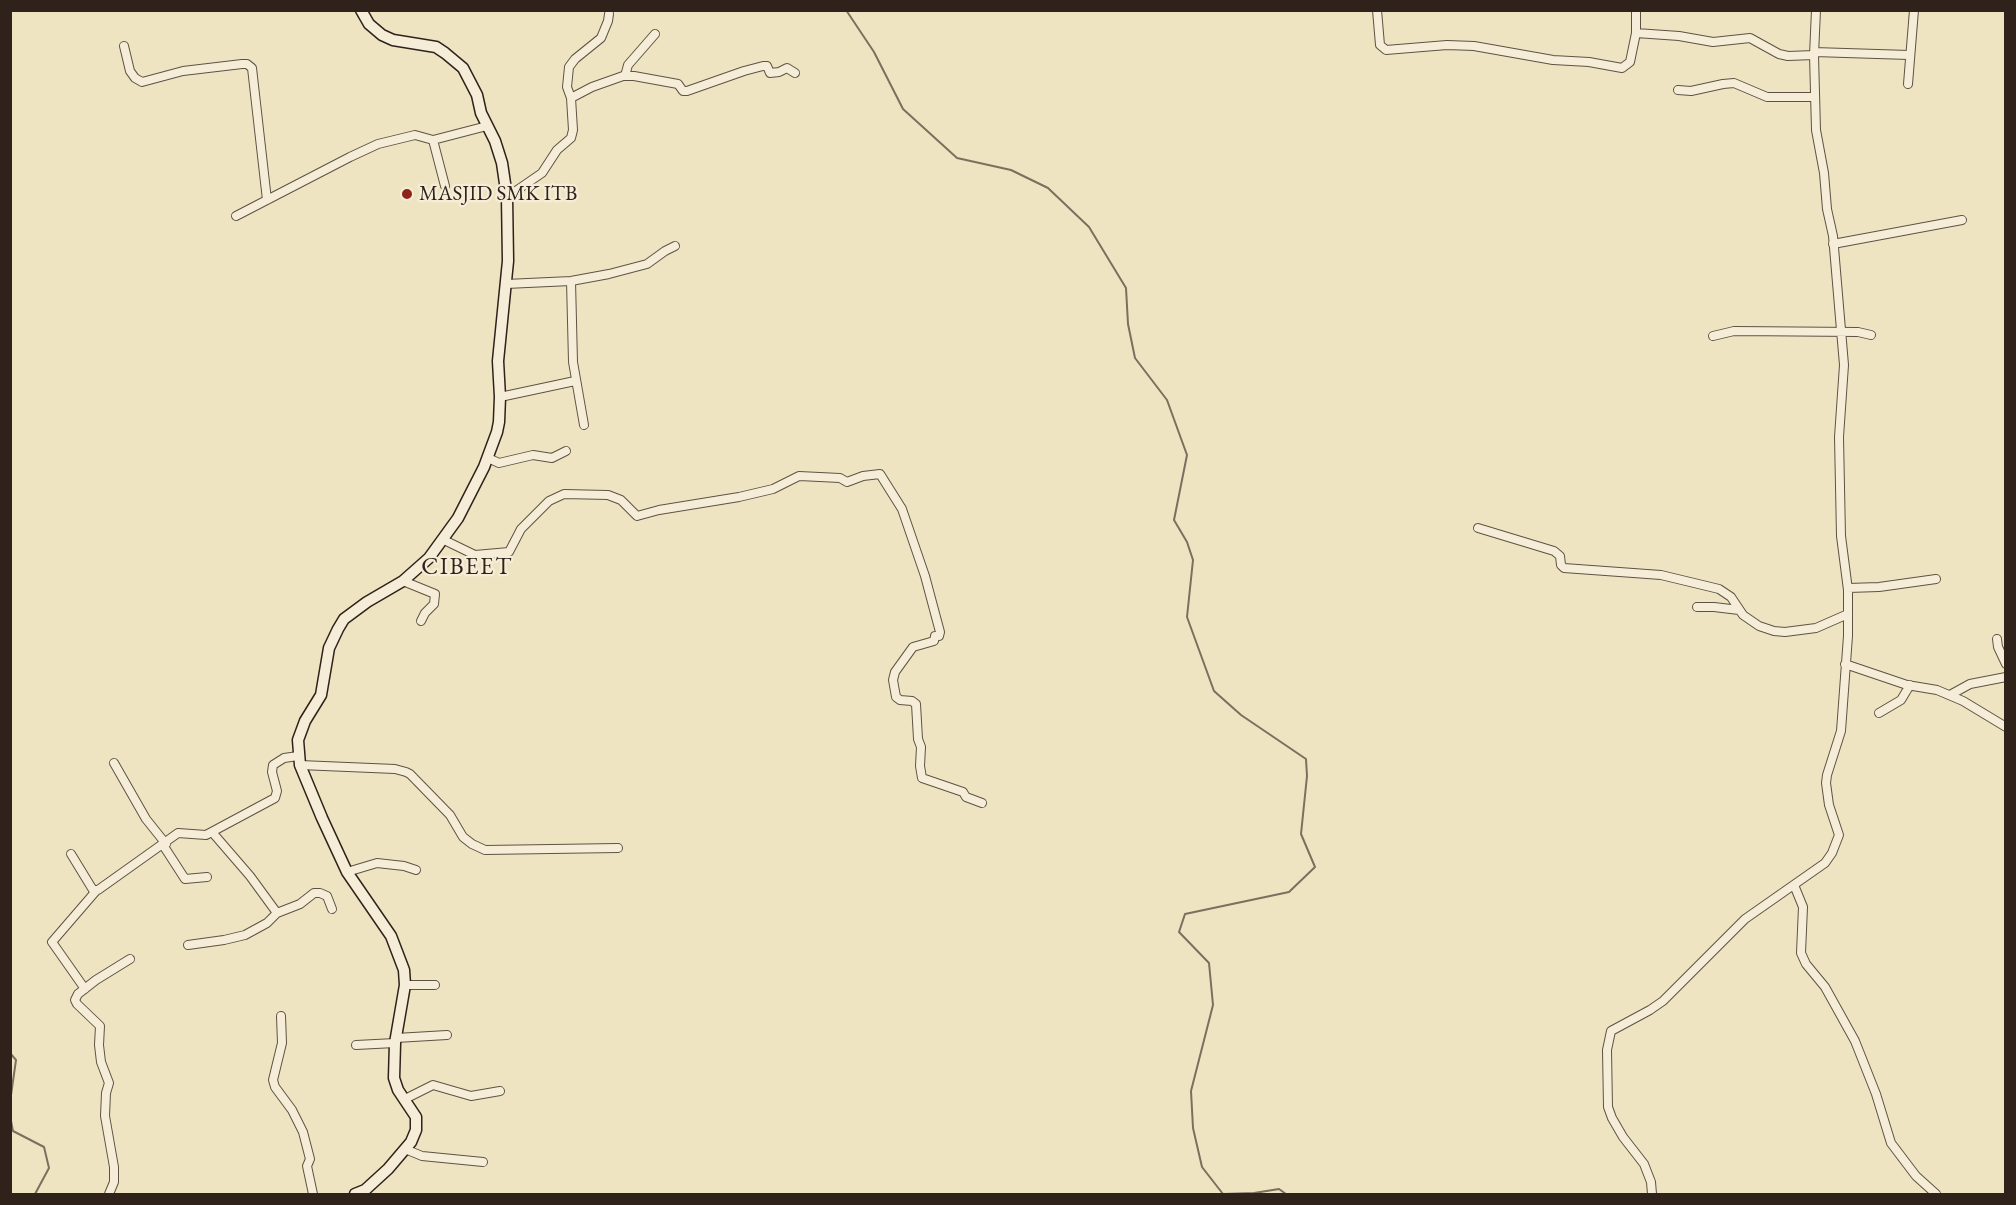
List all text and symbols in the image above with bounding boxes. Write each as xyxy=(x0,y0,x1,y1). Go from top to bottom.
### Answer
place label: MASJID SMK ITB xyxy=(419,181,577,207)
marker: MASJID SMK ITB xyxy=(400,187,414,201)
district label: CIBEET xyxy=(421,553,513,581)

